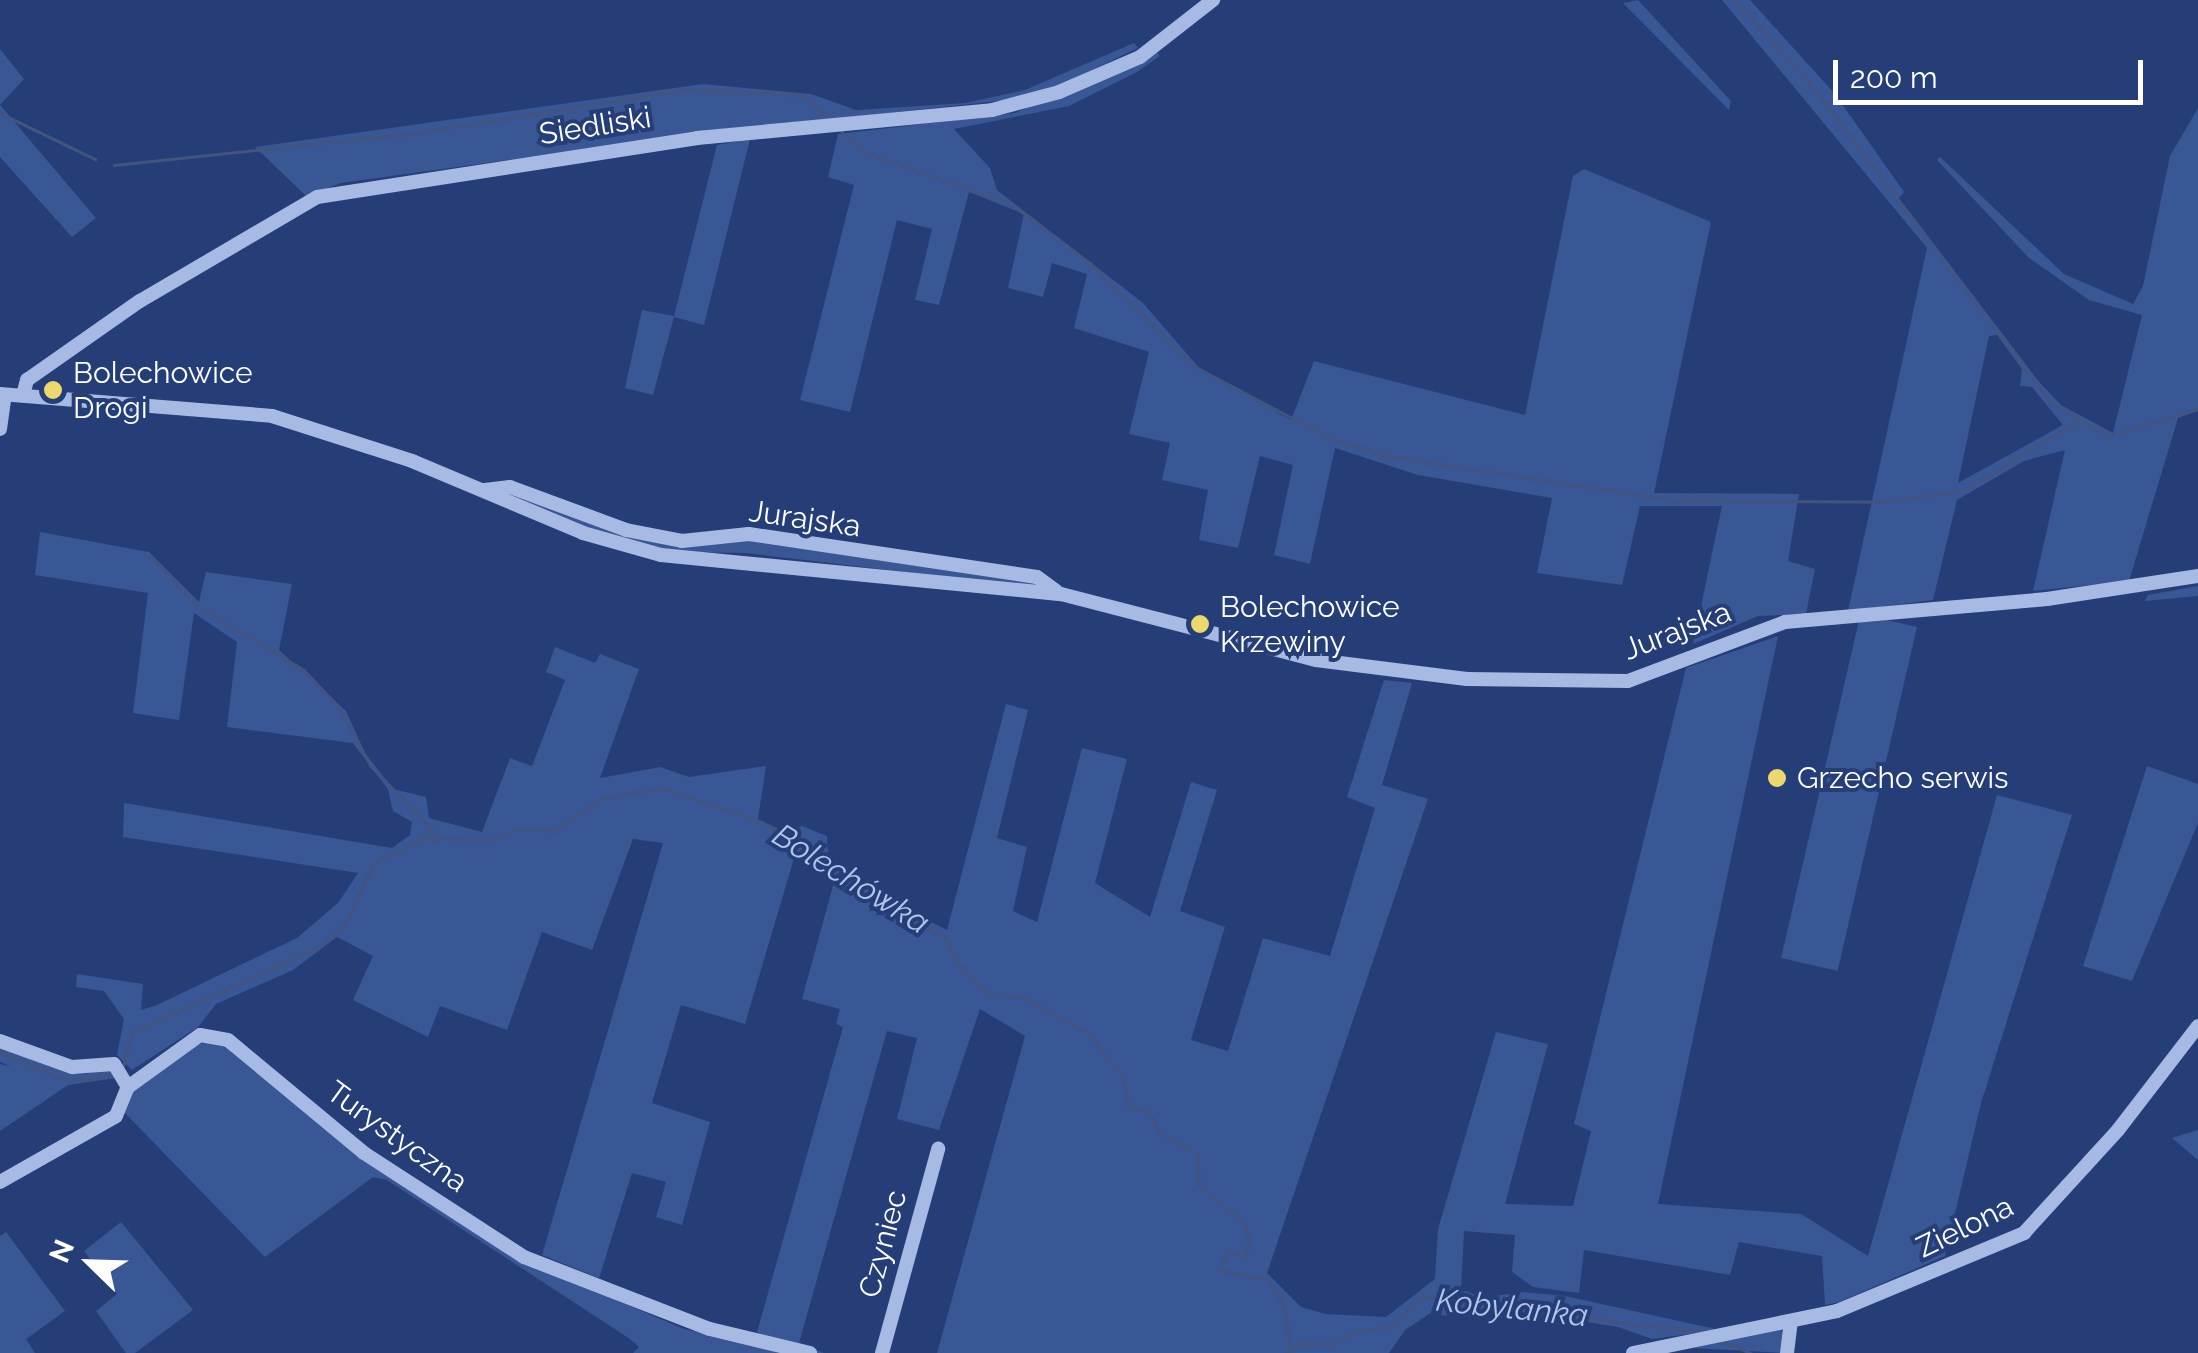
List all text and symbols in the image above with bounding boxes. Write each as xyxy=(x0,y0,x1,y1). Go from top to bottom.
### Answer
scale bar xyxy=(1838,40,2148,102)
text: 200 m xyxy=(1850,60,1938,95)
street label: Siedliski xyxy=(537,99,653,153)
place label: Bolechowice Drogi xyxy=(73,355,253,426)
marker: Bolechowice Drogi xyxy=(42,379,64,401)
street label: Jurajska xyxy=(747,493,863,545)
place label: Bolechowice Krzewiny xyxy=(1220,589,1400,660)
street label: Jurajska xyxy=(1618,594,1736,668)
marker: Bolechowice Krzewiny xyxy=(1189,613,1211,635)
place label: Grzecho serwis xyxy=(1797,760,2009,796)
marker: Grzecho serwis xyxy=(1766,767,1788,789)
water label: Bolechówka xyxy=(766,816,936,942)
street label: Turystyczna xyxy=(320,1074,474,1200)
street label: Czyniec xyxy=(851,1186,915,1302)
street label: Zielona xyxy=(1911,1188,2019,1266)
north arrow xyxy=(40,1213,140,1313)
text: N xyxy=(43,1235,81,1267)
water label: Kobylanka xyxy=(1434,1281,1590,1335)

